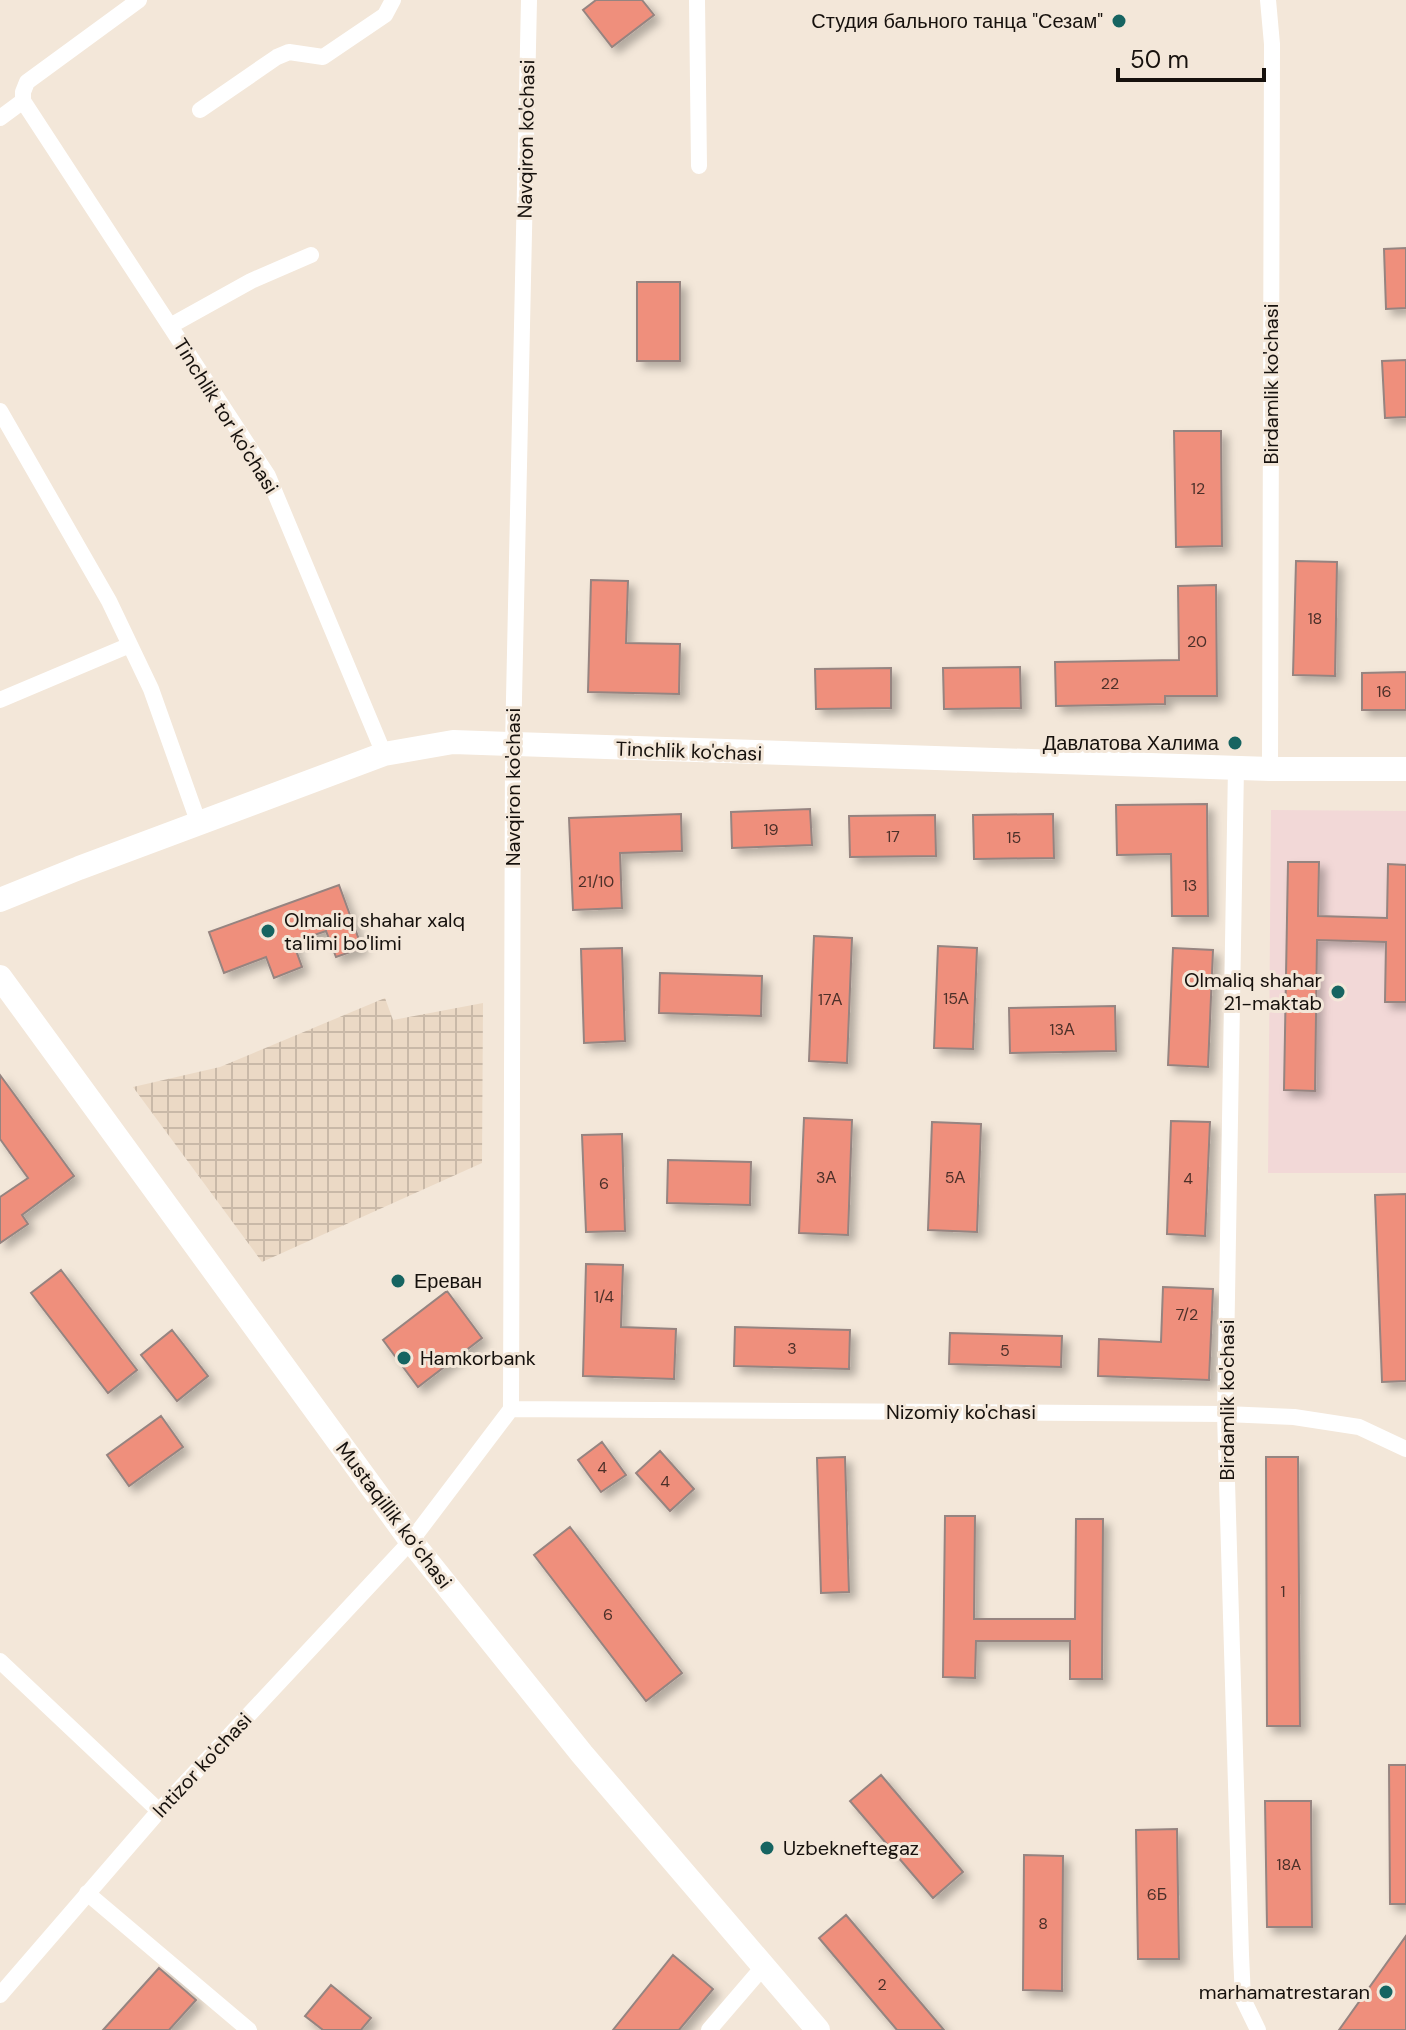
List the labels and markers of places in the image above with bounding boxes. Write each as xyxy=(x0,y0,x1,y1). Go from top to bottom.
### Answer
place label: Студия бального танца "Сезам" xyxy=(811,8,1103,34)
marker: Студия бального танца "Сезам" xyxy=(1110,12,1128,30)
place label: Давлатова Халима xyxy=(1043,730,1220,756)
marker: Давлатова Халима xyxy=(1226,734,1244,752)
place label: Olmaliq shahar xalq ta'limi bo'limi xyxy=(284,907,465,956)
marker: Olmaliq shahar xalq ta'limi bo'limi xyxy=(259,922,277,940)
place label: Olmaliq shahar 21-maktab xyxy=(1184,967,1322,1016)
marker: Olmaliq shahar 21-maktab xyxy=(1329,983,1347,1001)
place label: Ереван xyxy=(414,1268,482,1294)
marker: Ереван xyxy=(389,1272,407,1290)
place label: Hamkorbank xyxy=(420,1345,536,1371)
marker: Hamkorbank xyxy=(395,1349,413,1367)
place label: Uzbekneftegaz xyxy=(783,1835,919,1861)
marker: Uzbekneftegaz xyxy=(758,1839,776,1857)
place label: marhamatrestaran xyxy=(1199,1979,1370,2005)
marker: marhamatrestaran xyxy=(1377,1983,1395,2001)

